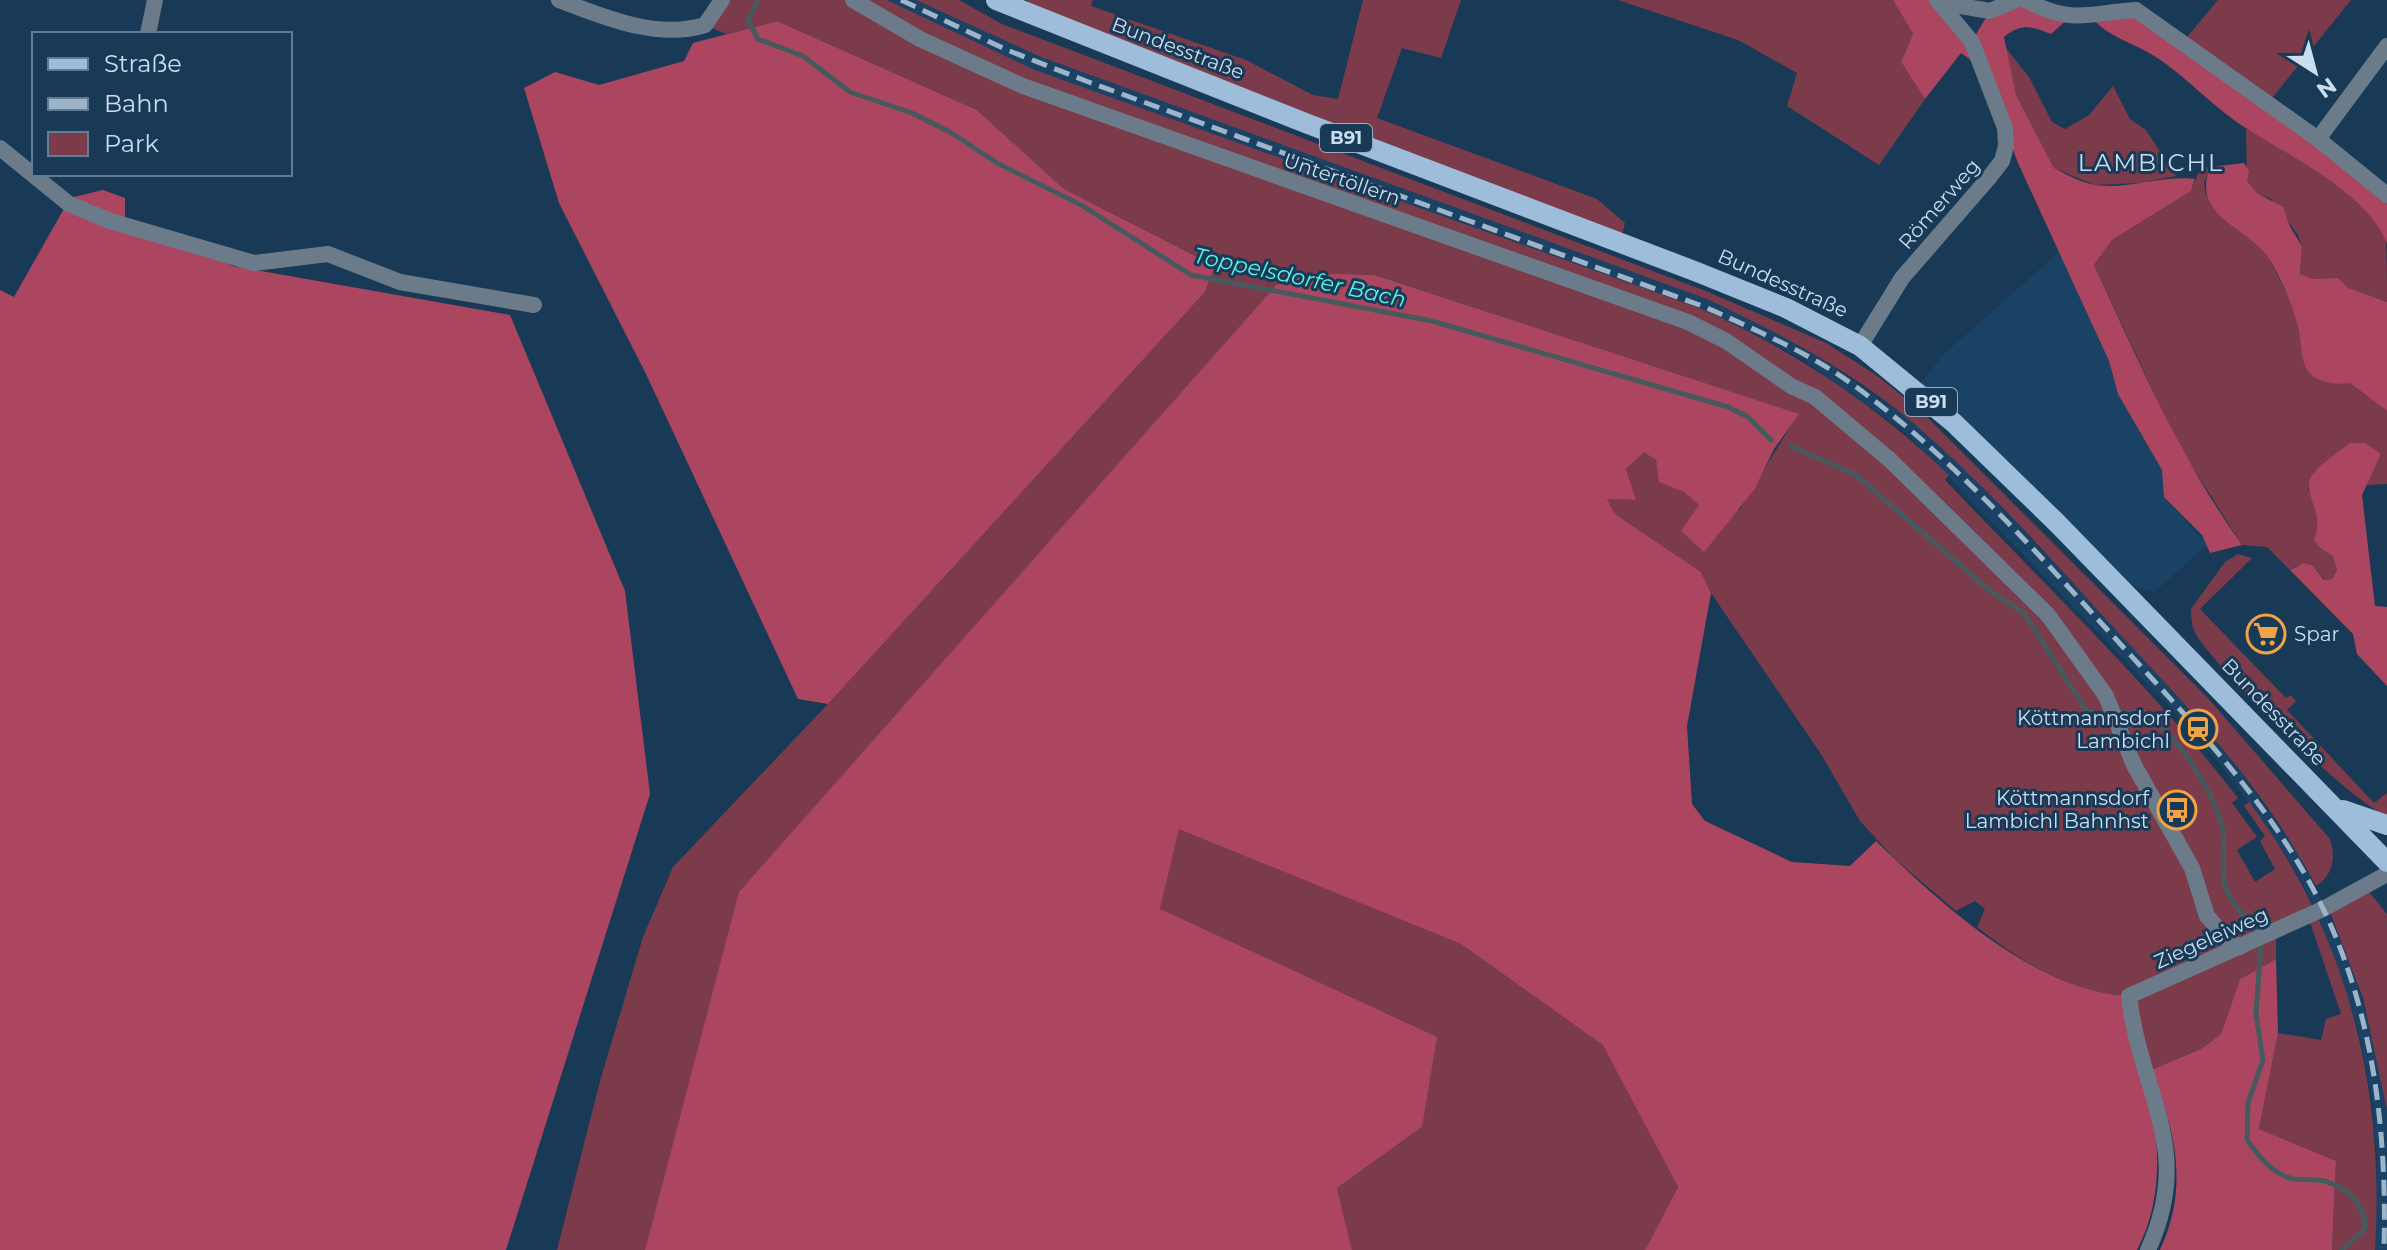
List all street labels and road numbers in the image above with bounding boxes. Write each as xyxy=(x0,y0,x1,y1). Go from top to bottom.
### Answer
street label: Bundesstraße xyxy=(1108,12,1248,84)
road number: B91 xyxy=(1320,124,1372,152)
street label: Untertöllern xyxy=(1280,148,1404,210)
street label: Römerweg xyxy=(1893,154,1985,254)
street label: Bundesstraße xyxy=(1714,244,1852,322)
road number: B91 xyxy=(1905,388,1957,416)
street label: Bundesstraße xyxy=(2217,653,2331,771)
street label: Ziegeleiweg xyxy=(2150,902,2272,974)

